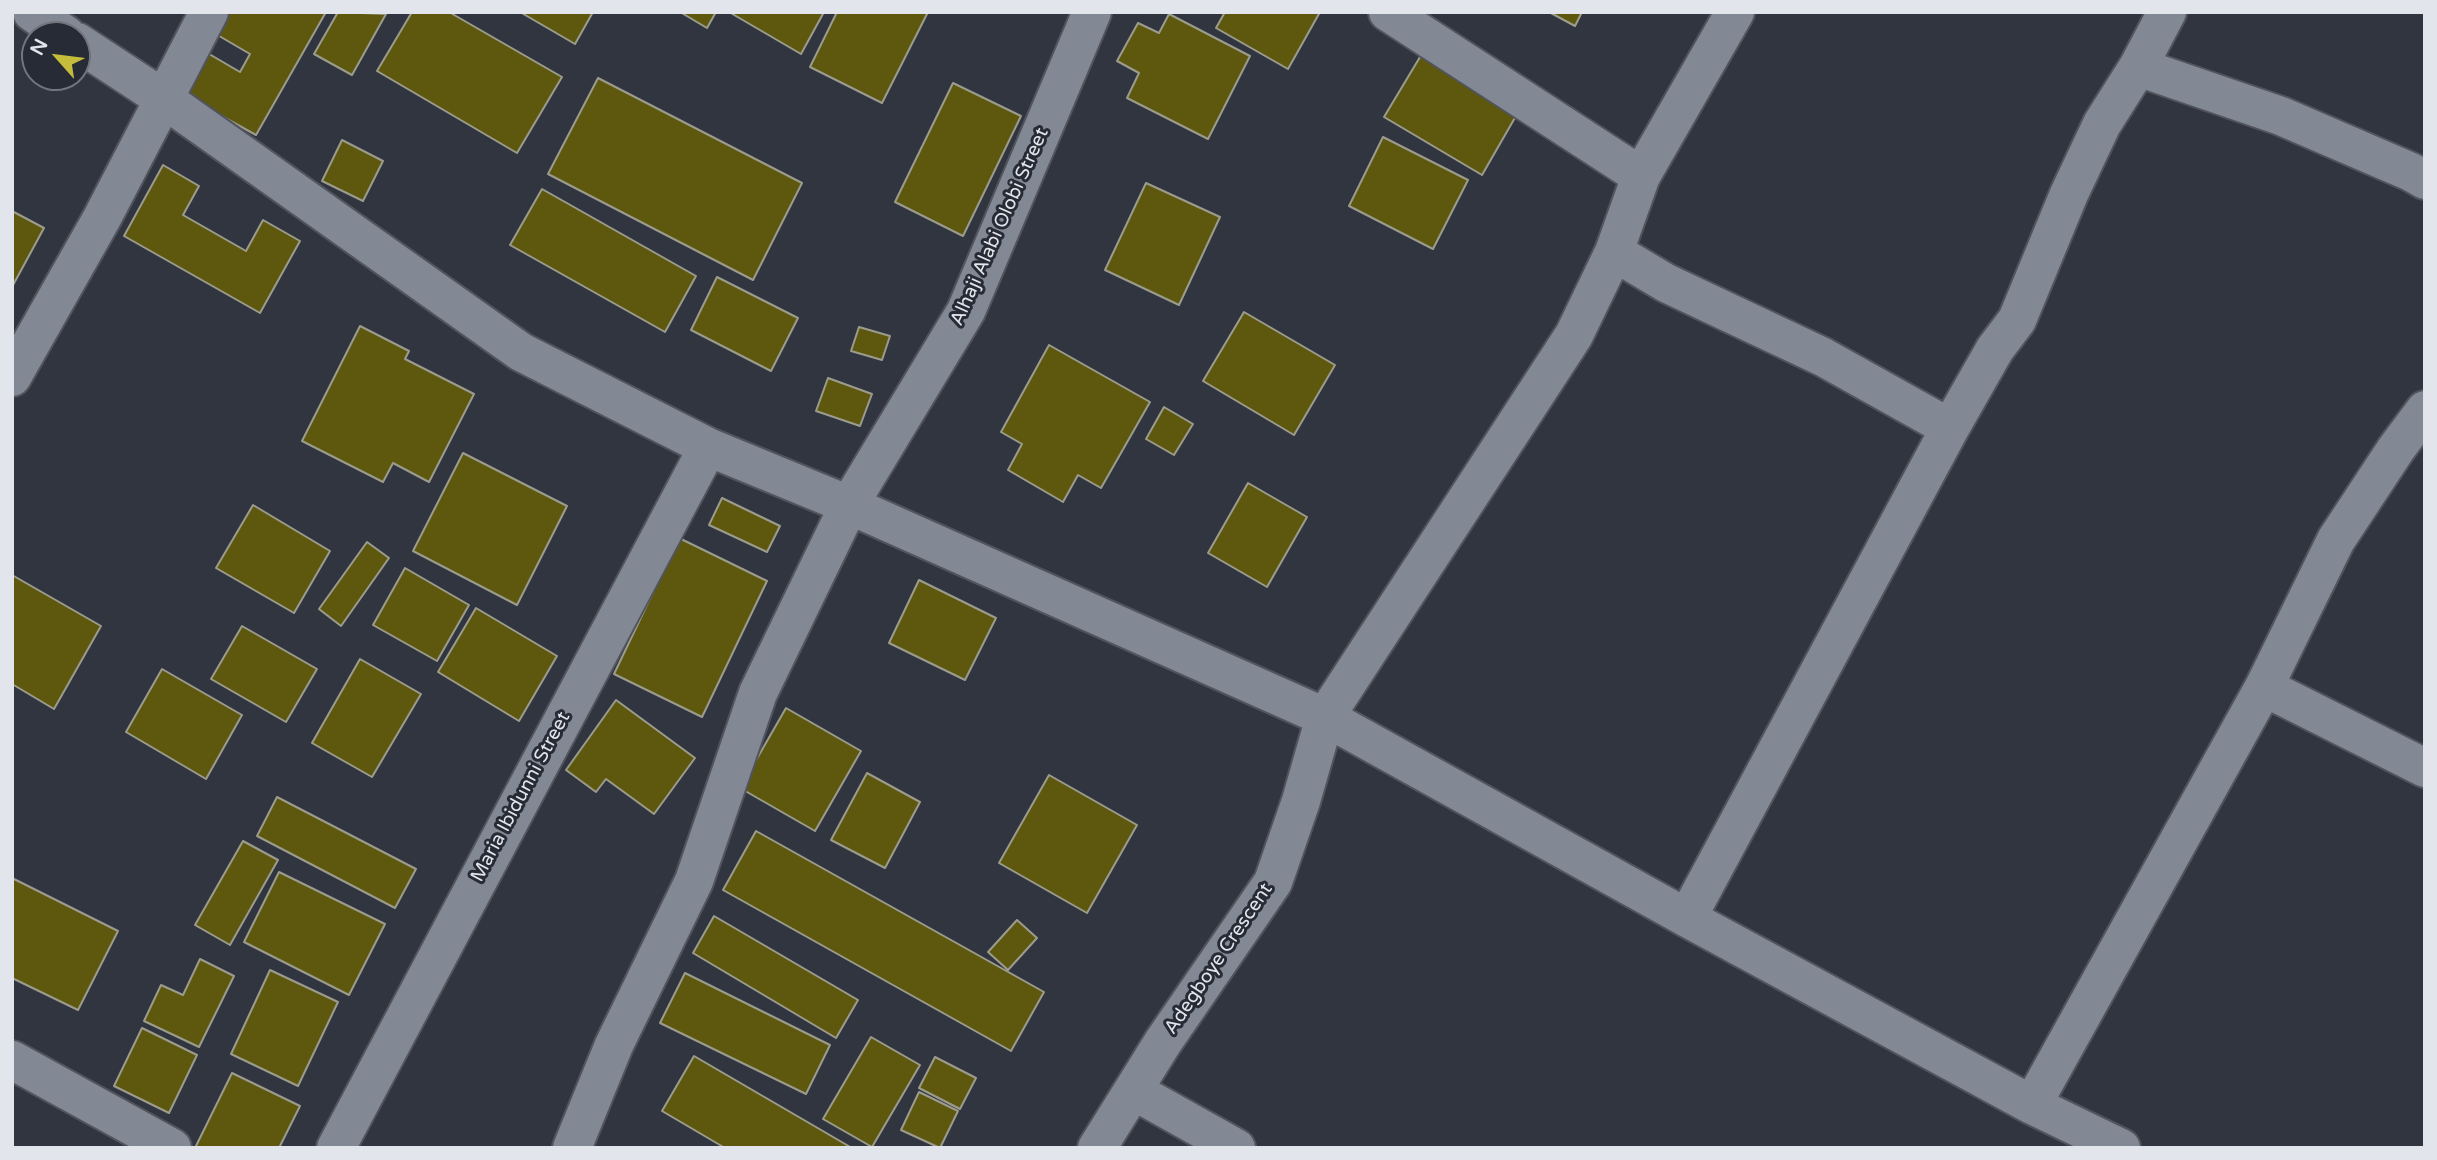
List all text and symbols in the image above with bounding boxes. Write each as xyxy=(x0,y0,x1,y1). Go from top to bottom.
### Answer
north arrow xyxy=(21,21,91,91)
text: N xyxy=(26,35,53,59)
street label: Alhaji Alabi Olobi Street xyxy=(946,125,1054,329)
street label: Maria Ibidunni Street xyxy=(467,708,575,886)
street label: Adegboye Crescent xyxy=(1160,879,1278,1039)

